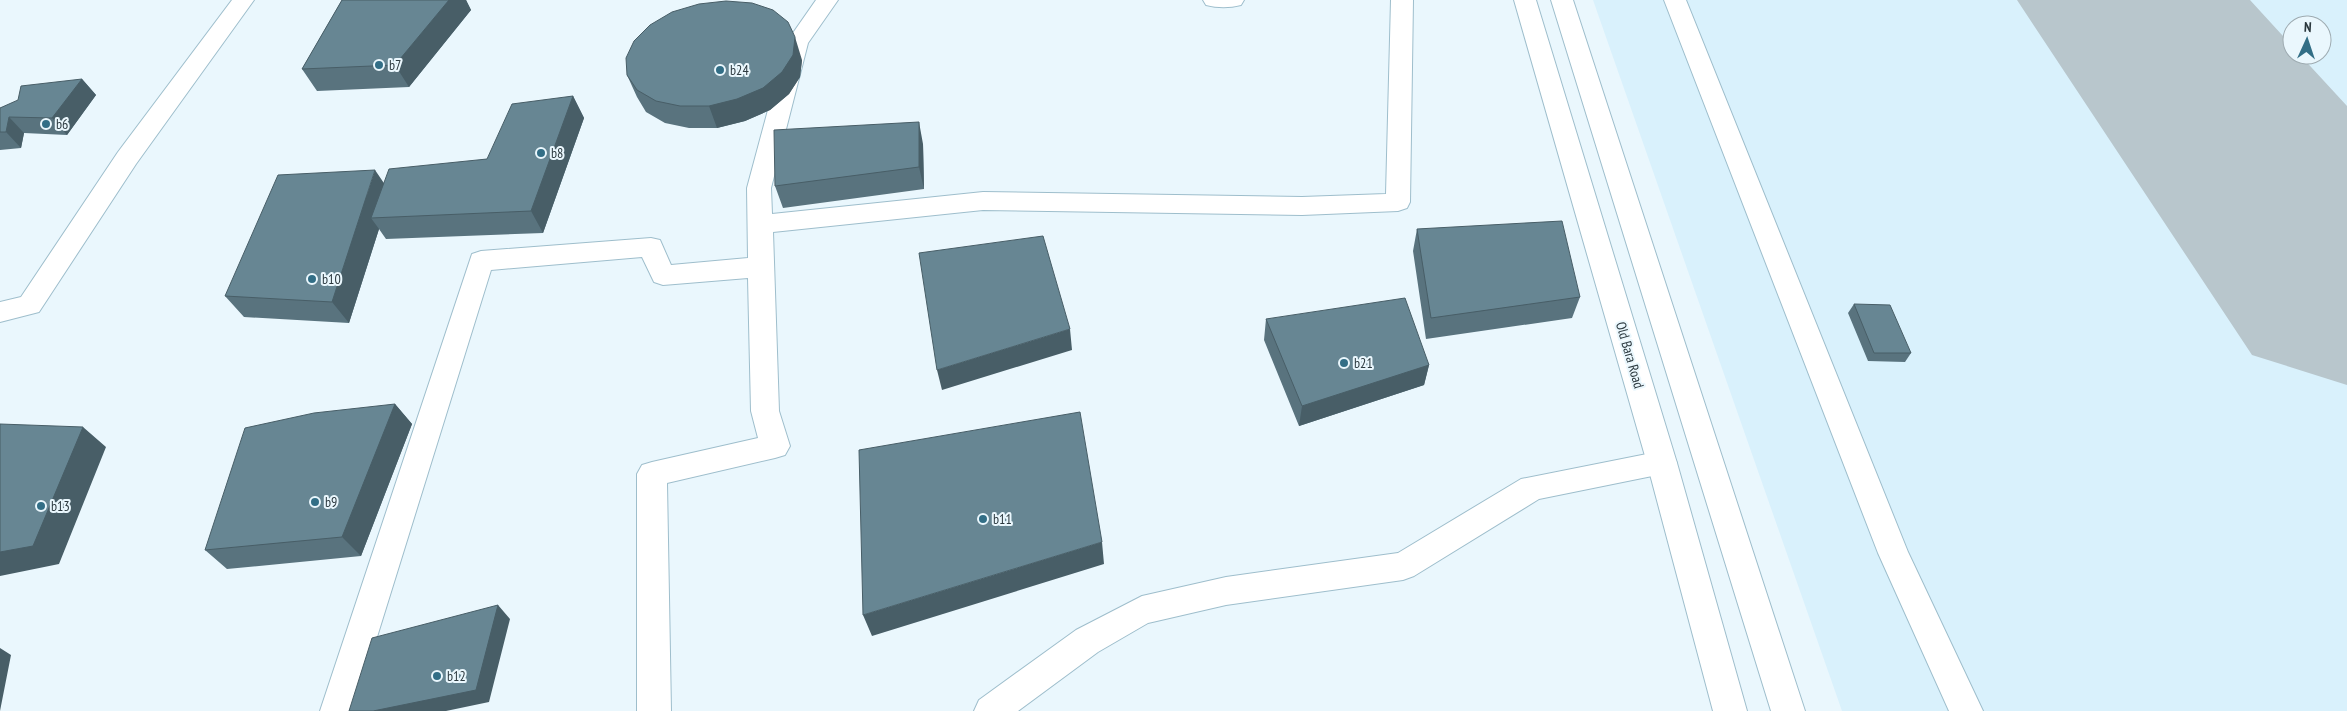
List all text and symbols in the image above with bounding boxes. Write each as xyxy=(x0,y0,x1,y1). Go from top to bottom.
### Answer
north arrow xyxy=(2282,15,2332,65)
text: N xyxy=(2303,18,2312,36)
place label: b7 xyxy=(389,56,401,74)
marker: b7 xyxy=(373,59,385,71)
place label: b24 xyxy=(730,61,749,79)
marker: b24 xyxy=(714,64,726,76)
place label: b6 xyxy=(56,115,68,133)
marker: b6 xyxy=(40,118,52,130)
place label: b8 xyxy=(551,144,563,162)
marker: b8 xyxy=(535,147,547,159)
place label: b10 xyxy=(322,270,341,288)
marker: b10 xyxy=(306,273,318,285)
street label: Old Bara Road xyxy=(1612,320,1648,390)
place label: b21 xyxy=(1354,354,1373,372)
marker: b21 xyxy=(1338,357,1350,369)
place label: b9 xyxy=(325,493,337,511)
marker: b9 xyxy=(309,496,321,508)
place label: b13 xyxy=(51,497,70,515)
marker: b13 xyxy=(35,500,47,512)
place label: b11 xyxy=(993,510,1012,528)
marker: b11 xyxy=(977,513,989,525)
place label: b12 xyxy=(447,667,466,685)
marker: b12 xyxy=(431,670,443,682)

